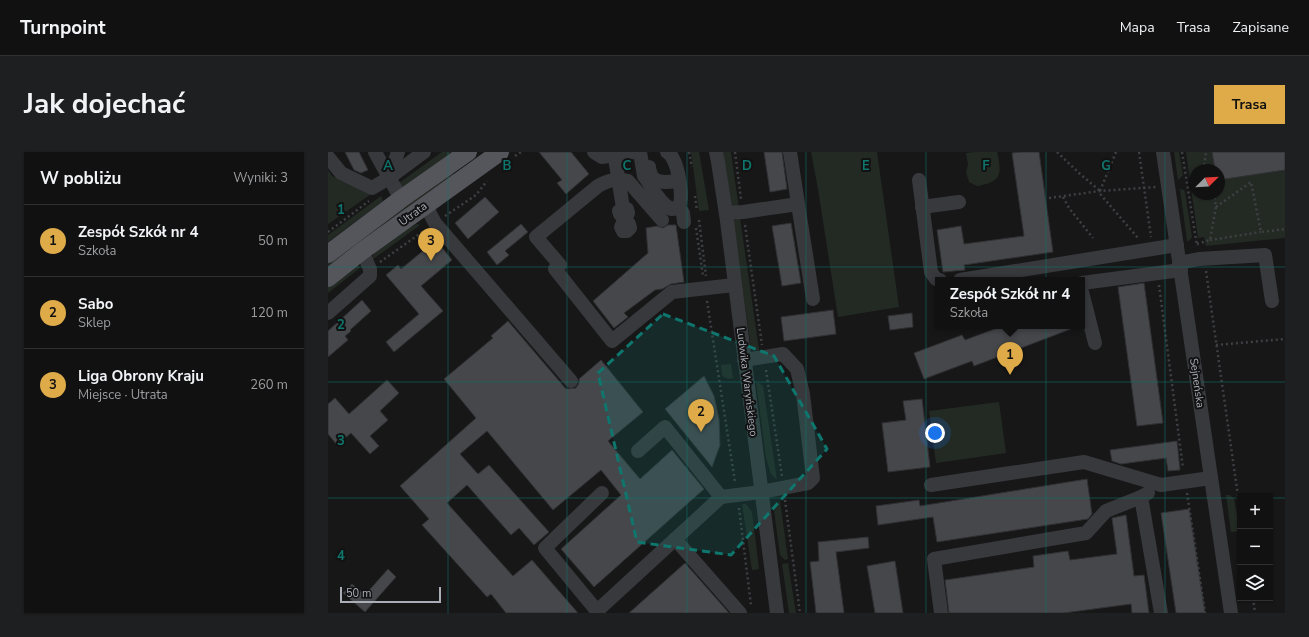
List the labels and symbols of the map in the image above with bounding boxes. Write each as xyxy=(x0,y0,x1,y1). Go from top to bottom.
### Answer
text: A xyxy=(383,157,393,175)
text: B xyxy=(503,157,512,175)
text: C xyxy=(623,157,632,175)
text: D xyxy=(742,157,752,175)
text: E xyxy=(862,157,870,175)
text: F xyxy=(982,157,990,175)
text: G xyxy=(1101,157,1111,175)
north arrow xyxy=(1189,164,1225,200)
street label: Utrata xyxy=(396,199,430,229)
text: 1 xyxy=(337,201,345,219)
pin: 3 xyxy=(418,228,444,261)
text: 2 xyxy=(337,316,345,334)
street label: Ludwika Waryńskiego xyxy=(733,327,761,437)
pin: 1 xyxy=(997,342,1023,375)
street label: Sejneńska xyxy=(1186,357,1208,409)
pin: 2 xyxy=(688,399,714,432)
your location xyxy=(925,423,945,443)
text: 3 xyxy=(337,432,345,450)
text: 4 xyxy=(337,547,345,565)
scale bar xyxy=(340,585,441,604)

